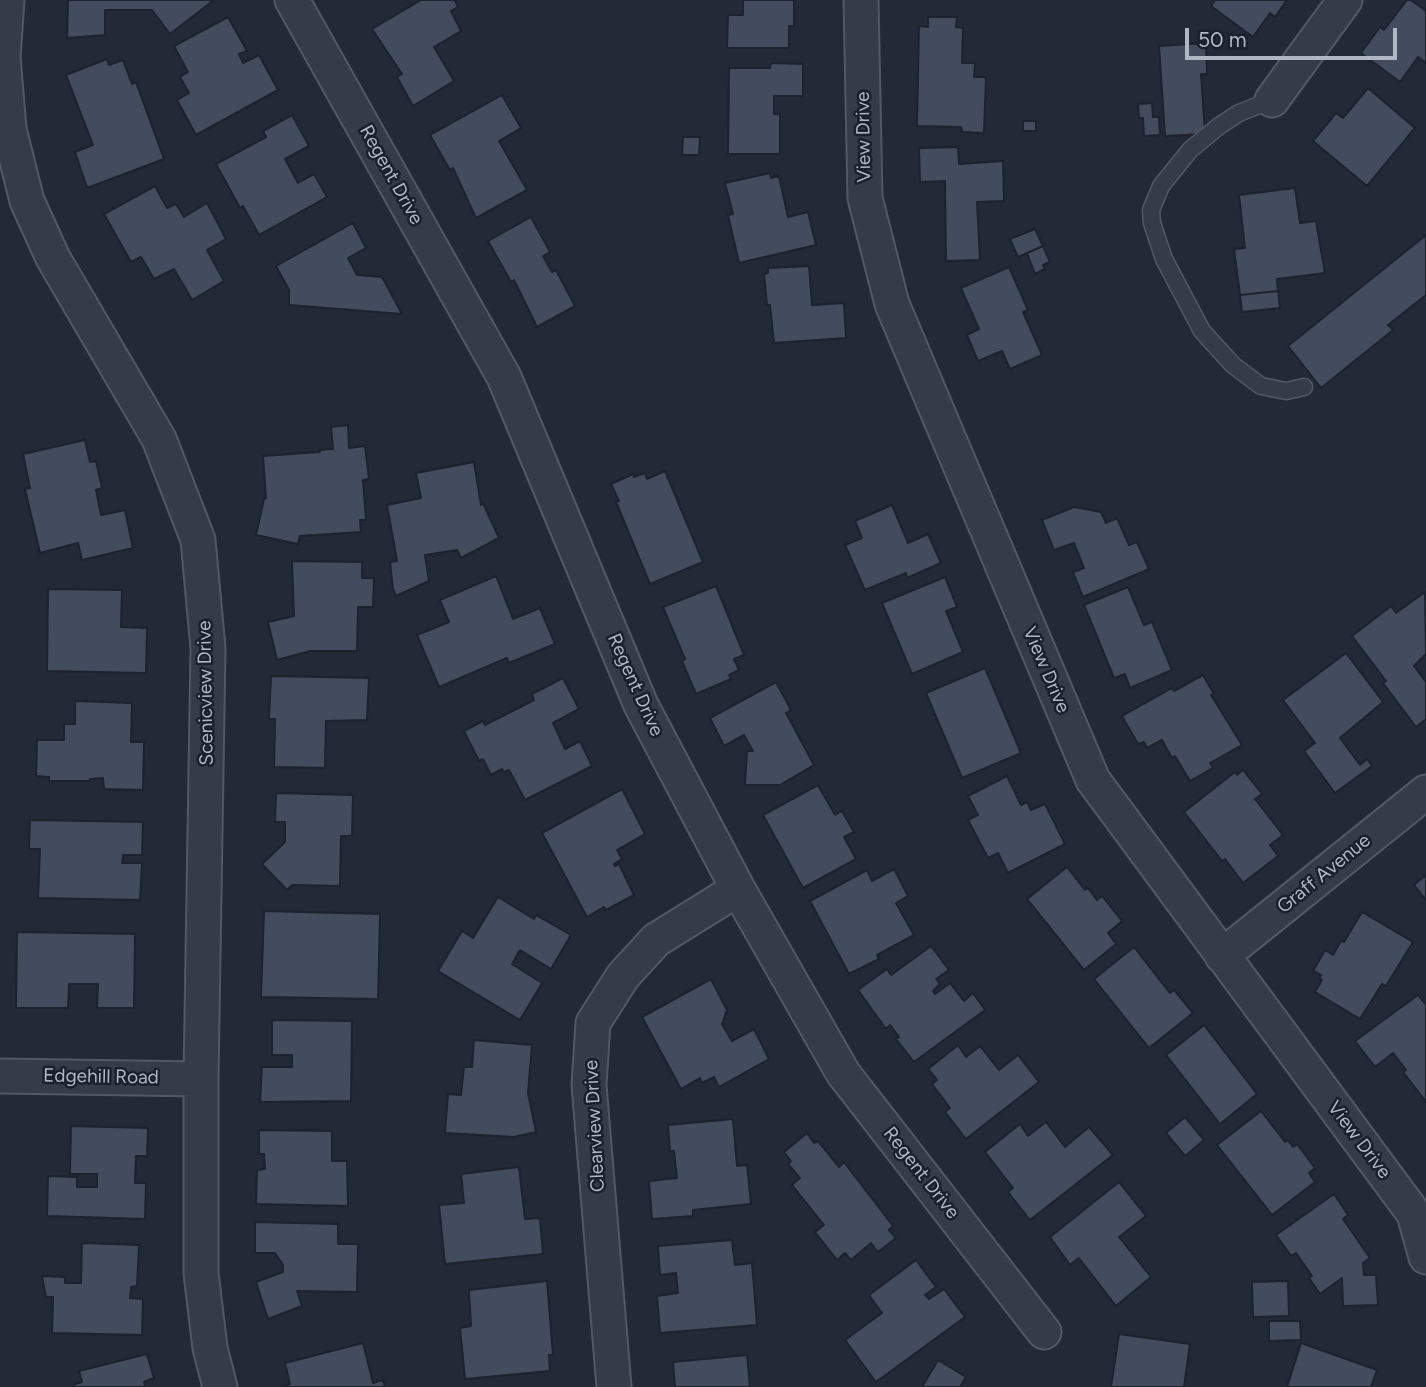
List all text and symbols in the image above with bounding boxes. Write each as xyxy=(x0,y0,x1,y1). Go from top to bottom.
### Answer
scale bar xyxy=(1188,14,1400,58)
text: 50 m xyxy=(1198,27,1247,52)
street label: View Drive xyxy=(852,91,876,183)
street label: Regent Drive xyxy=(354,121,428,229)
street label: Scenicview Drive xyxy=(193,620,219,766)
street label: View Drive xyxy=(1018,624,1074,716)
street label: Regent Drive xyxy=(602,630,668,740)
street label: Graff Avenue xyxy=(1273,829,1375,919)
street label: Clearview Drive xyxy=(580,1059,610,1193)
street label: Edgehill Road xyxy=(43,1065,159,1089)
street label: View Drive xyxy=(1322,1097,1396,1183)
street label: Regent Drive xyxy=(878,1123,964,1223)

